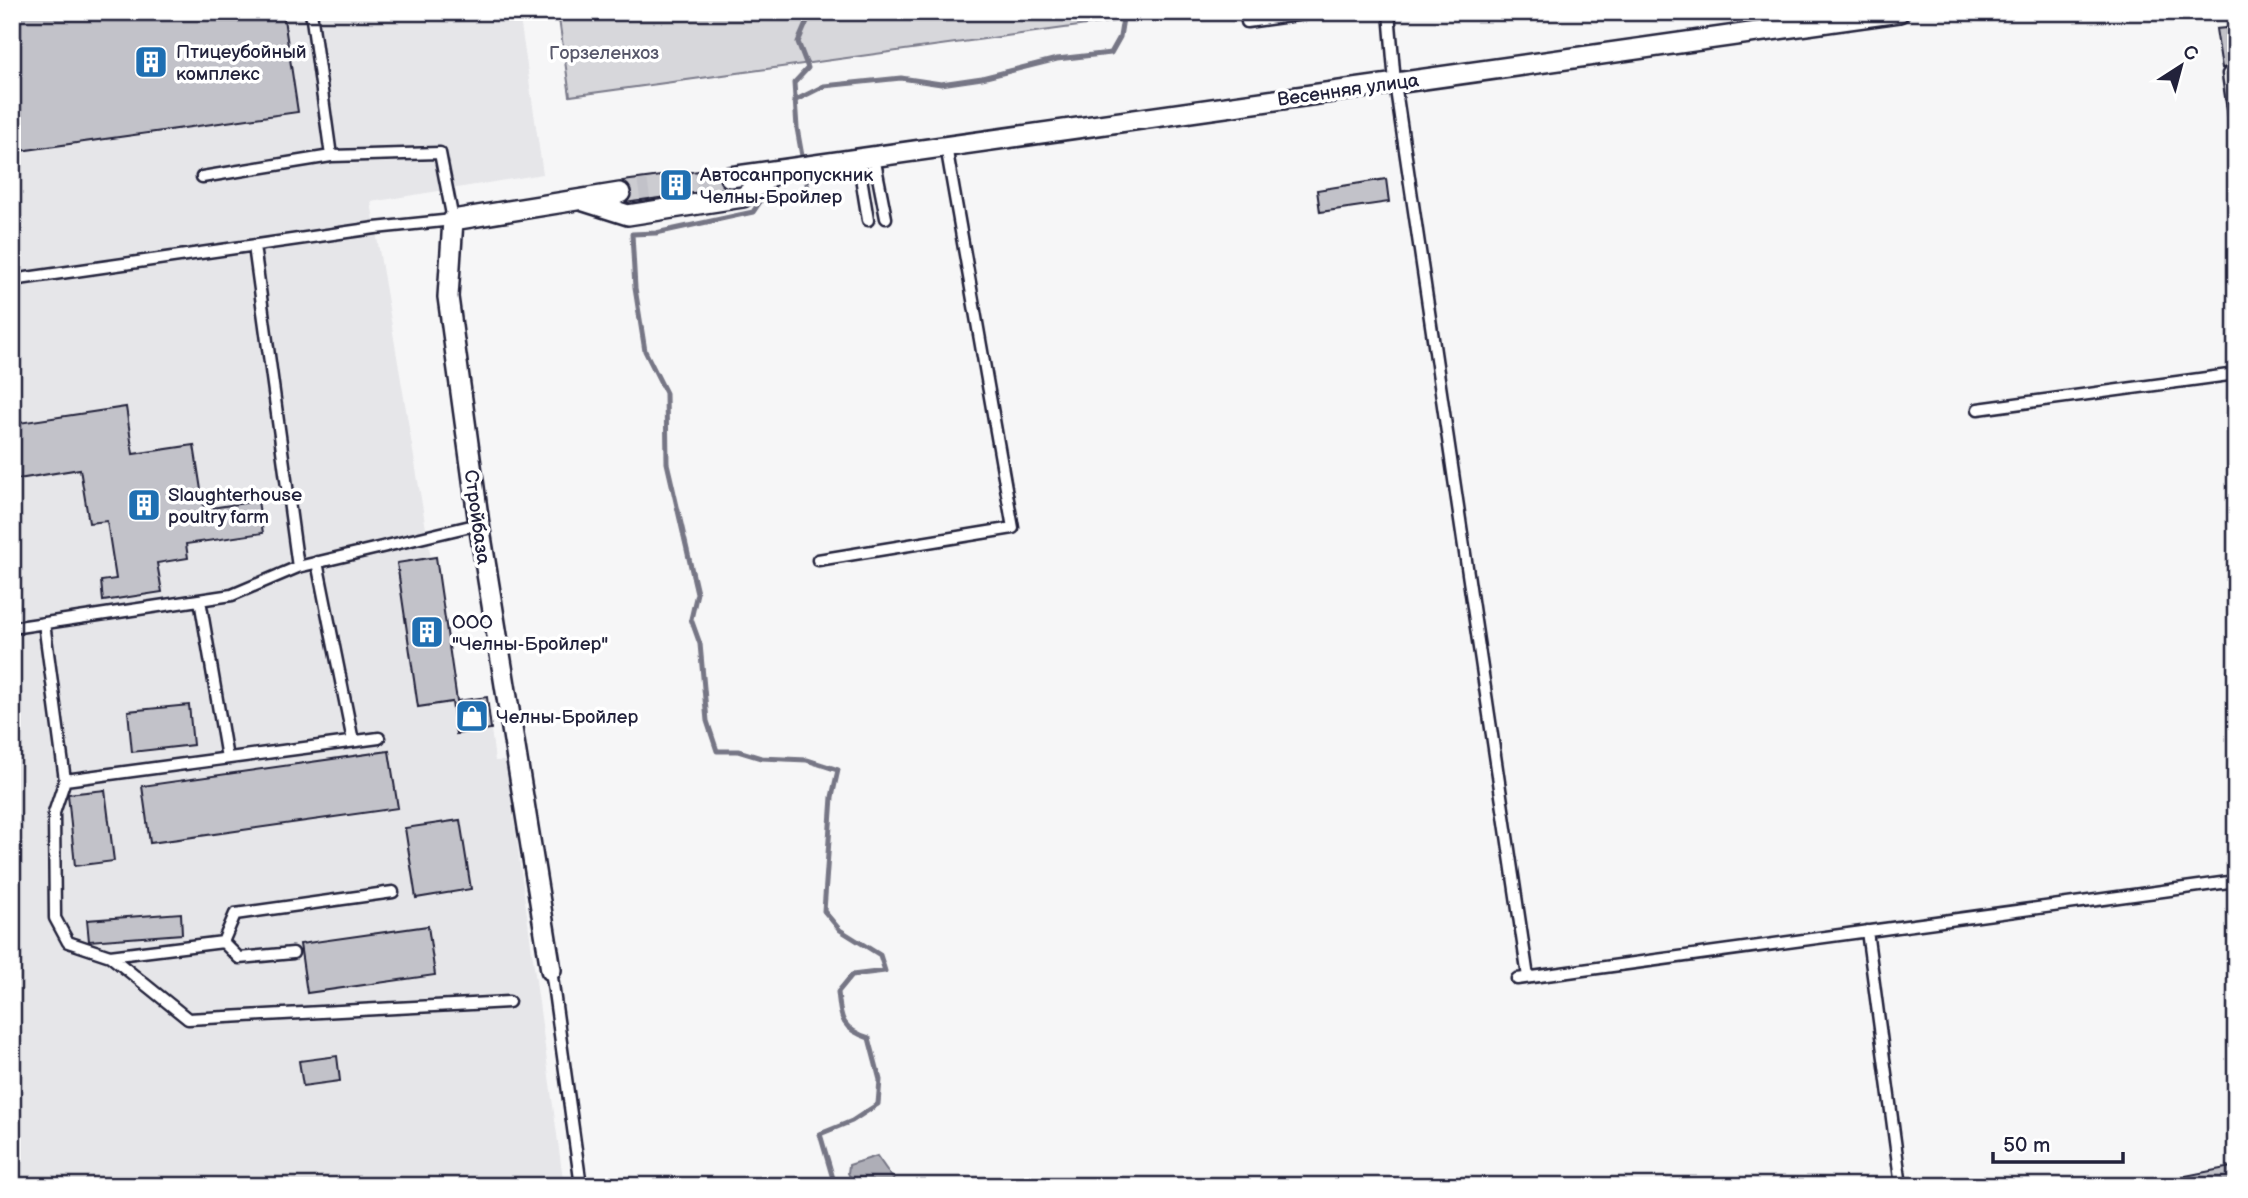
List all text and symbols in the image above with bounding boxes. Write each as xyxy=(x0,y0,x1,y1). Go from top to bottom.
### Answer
north arrow xyxy=(2146,32,2216,102)
text: С xyxy=(2178,40,2202,67)
place label: Птицеубойный комплекс xyxy=(176,41,307,86)
park label: Горзеленхоз xyxy=(549,42,659,65)
building icon: Птицеубойный комплекс xyxy=(132,43,170,81)
street label: Весенняя улица xyxy=(1276,69,1421,112)
place label: Автосанпропускник Челны-Бройлер xyxy=(699,164,873,209)
building icon: Автосанпропускник Челны-Бройлер xyxy=(657,166,695,204)
street label: Стройбаза xyxy=(459,468,495,566)
place label: Slaughterhouse poultry farm xyxy=(168,484,302,529)
building icon: Slaughterhouse poultry farm xyxy=(125,486,163,524)
place label: ООО "Челны-Бройлер" xyxy=(452,611,608,656)
building icon: ООО "Челны-Бройлер" xyxy=(408,613,446,651)
shop icon: Челны-Бройлер xyxy=(453,697,491,735)
place label: Челны-Бройлер xyxy=(496,706,638,729)
scale bar xyxy=(1993,1121,2122,1165)
text: 50 m xyxy=(2003,1133,2050,1158)

